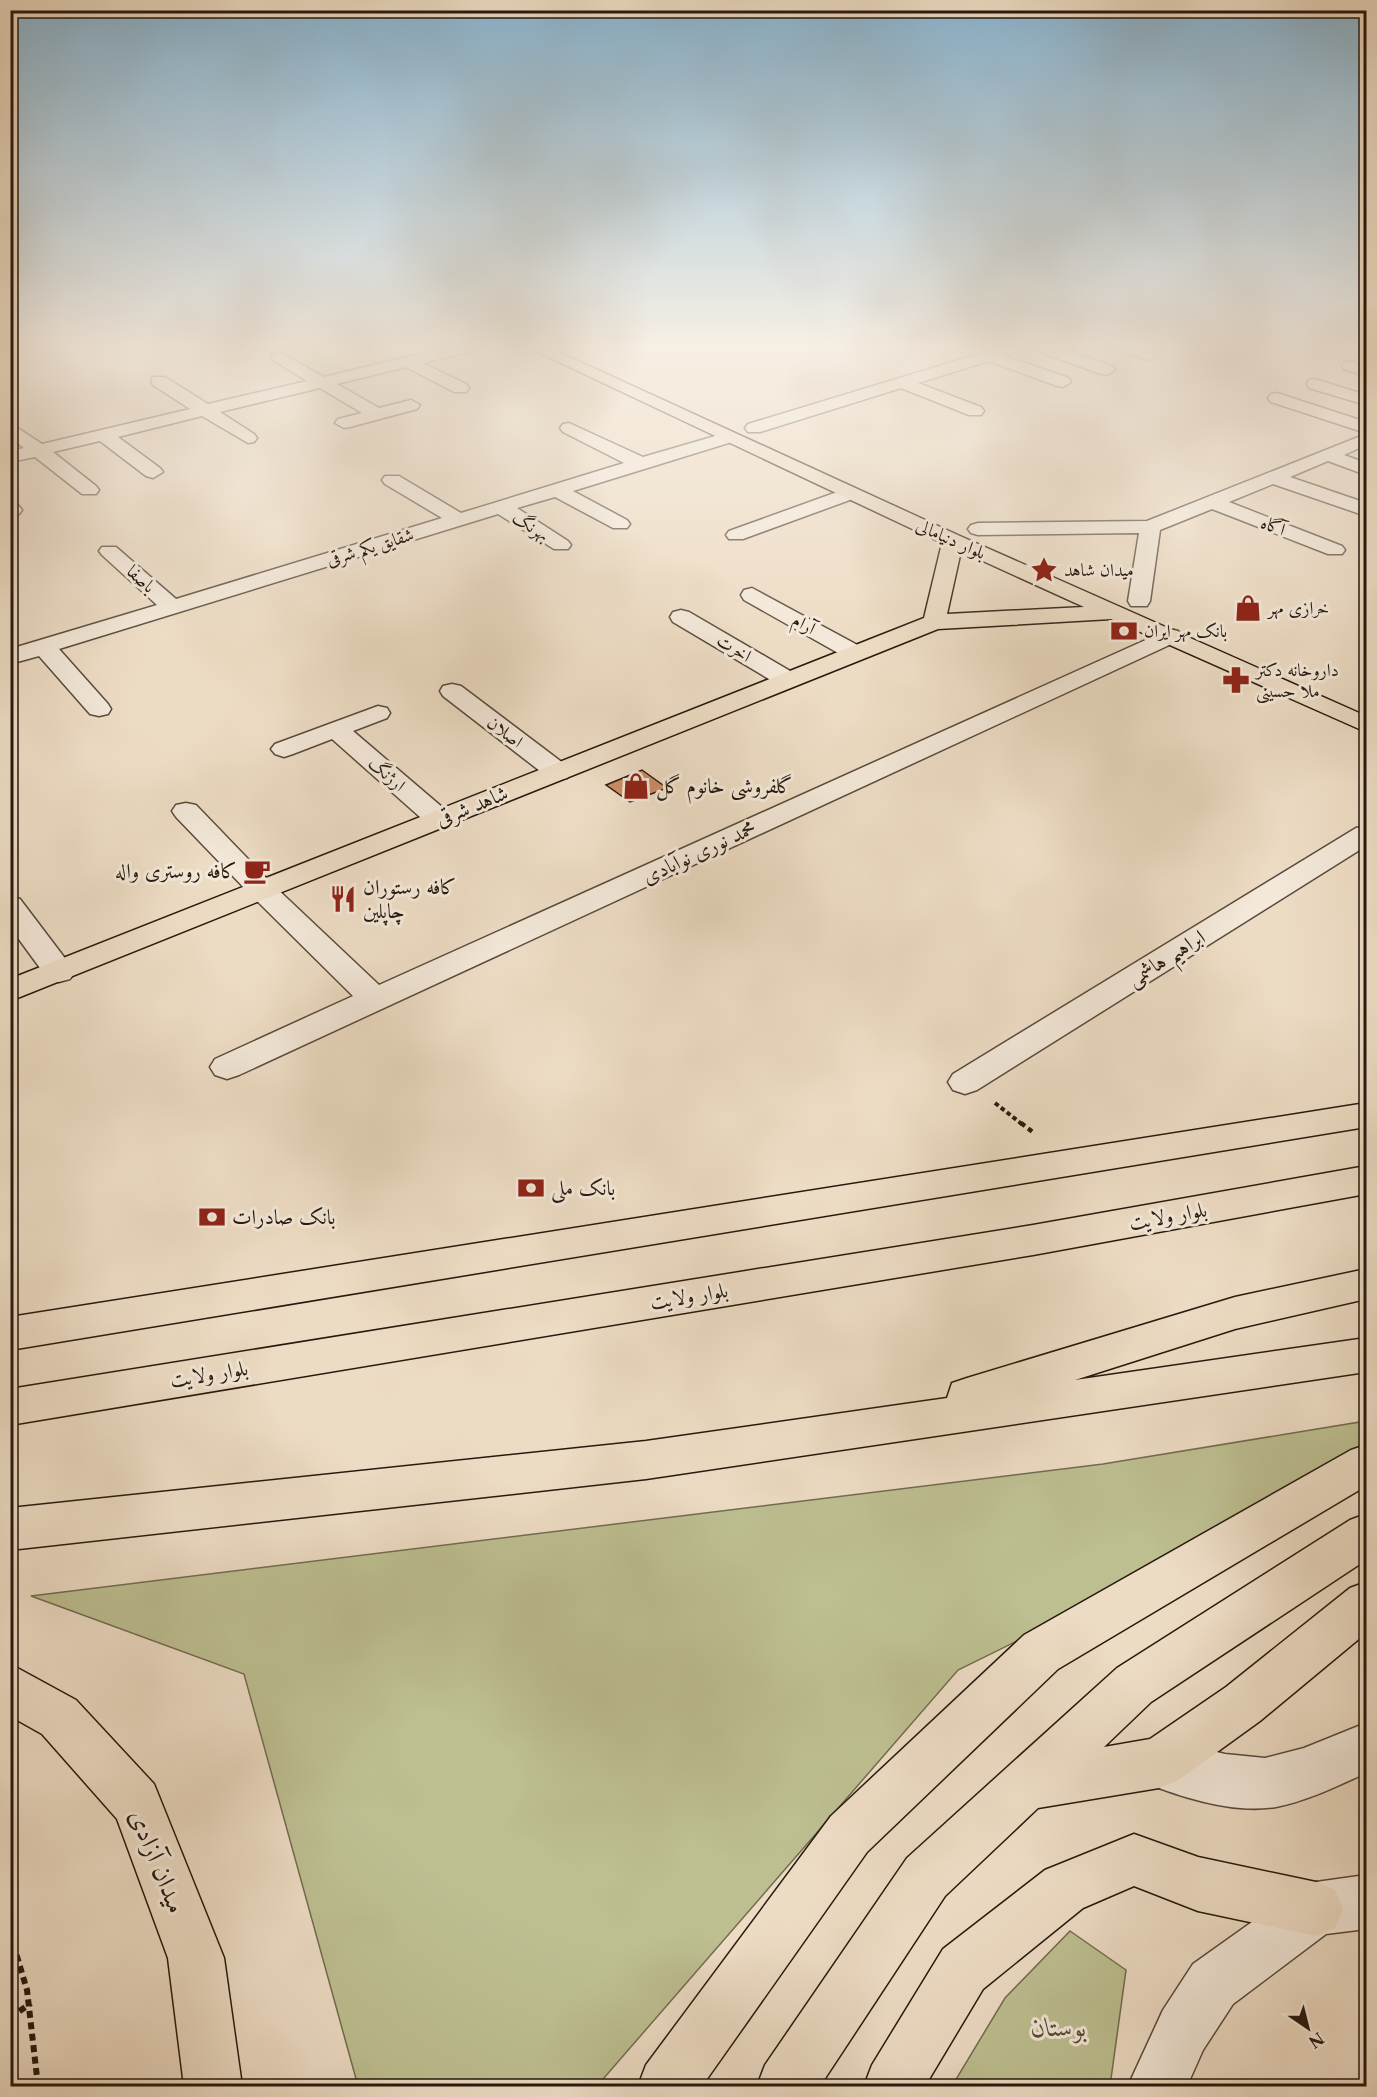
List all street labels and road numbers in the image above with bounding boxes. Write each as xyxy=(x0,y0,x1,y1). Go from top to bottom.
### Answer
street label: بهرنگ xyxy=(508,505,554,547)
street label: آگاه xyxy=(1258,511,1290,541)
street label: بلوار دنیامالی xyxy=(913,514,989,564)
street label: شقایق یکم شرقی xyxy=(324,523,418,576)
street label: باصفا xyxy=(122,560,160,598)
street label: آرام xyxy=(786,609,821,645)
street label: اخرت xyxy=(713,629,755,667)
street label: اصلان xyxy=(483,711,527,753)
street label: ارژنگ xyxy=(364,751,411,796)
street label: شاهد شرقی xyxy=(432,780,512,833)
street label: محمد نوری نوآبادی xyxy=(638,814,760,890)
street label: ابراهیم هاشمی xyxy=(1122,924,1214,999)
street label: بلوار ولایت xyxy=(1127,1196,1209,1236)
street label: بلوار ولایت xyxy=(648,1277,730,1315)
street label: بلوار ولایت xyxy=(168,1355,250,1393)
street label: میدان آزادی xyxy=(123,1804,193,1918)

